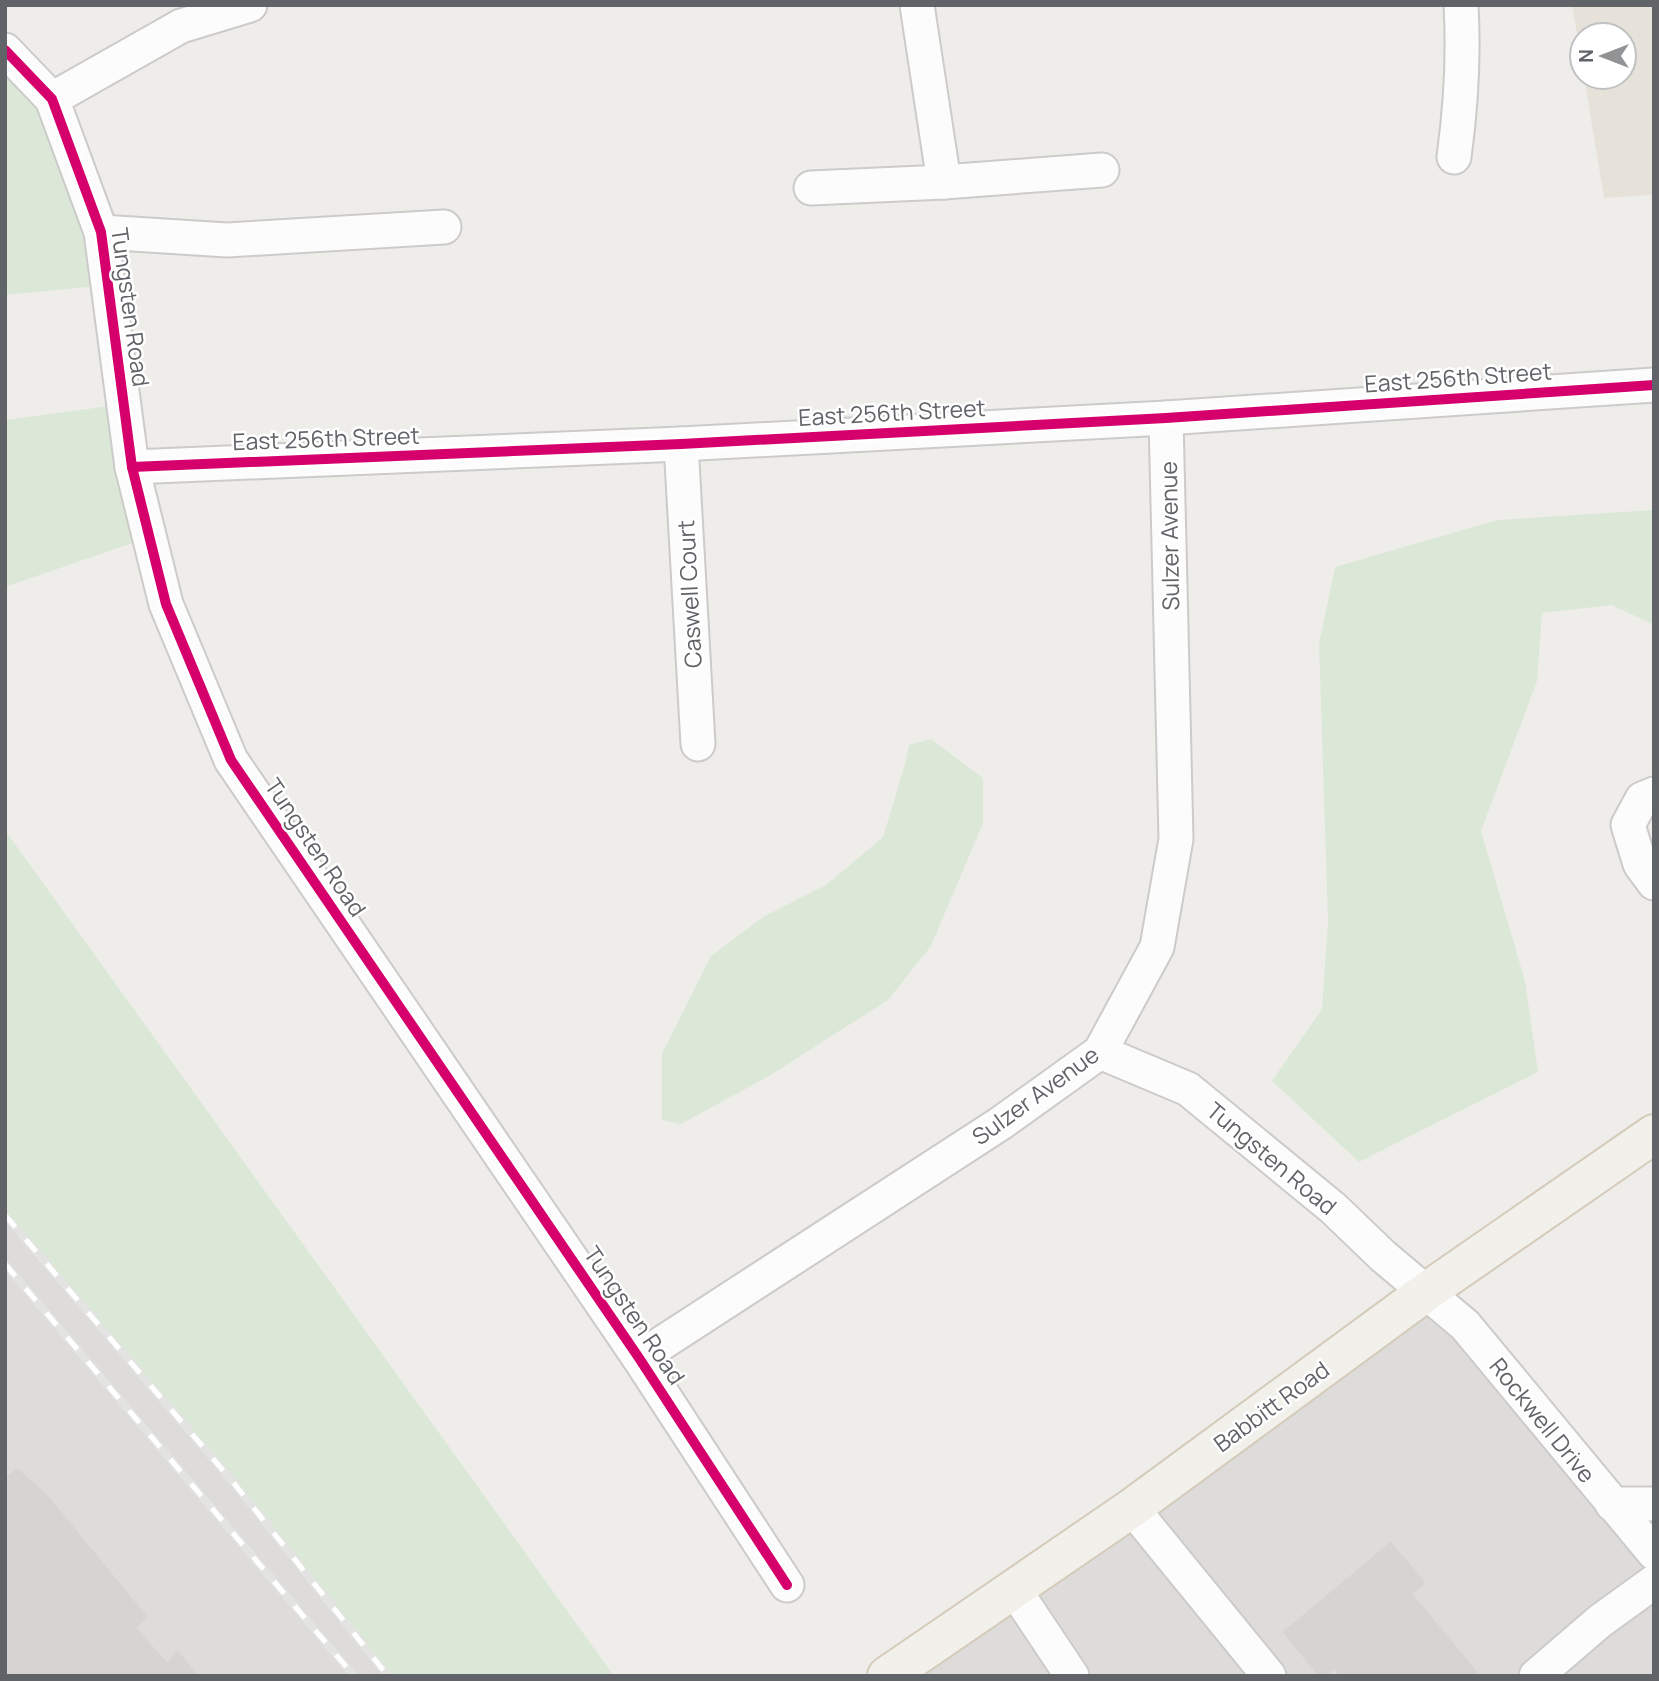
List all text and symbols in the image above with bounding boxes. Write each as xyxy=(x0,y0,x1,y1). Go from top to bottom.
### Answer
north arrow xyxy=(1568,21,1638,91)
text: N xyxy=(1573,49,1599,63)
street label: Tungsten Road xyxy=(104,225,158,389)
street label: East 256th Street xyxy=(1363,355,1553,399)
street label: East 256th Street xyxy=(798,391,986,433)
street label: East 256th Street xyxy=(232,419,420,457)
street label: Sulzer Avenue xyxy=(1152,461,1186,611)
street label: Caswell Court xyxy=(669,519,709,669)
street label: Tungsten Road xyxy=(258,772,374,922)
street label: Sulzer Avenue xyxy=(965,1038,1105,1152)
street label: Tungsten Road xyxy=(1200,1094,1344,1222)
street label: Tungsten Road xyxy=(577,1240,693,1390)
street label: Rockwell Drive xyxy=(1483,1351,1603,1489)
street label: Babbitt Road xyxy=(1207,1353,1335,1459)

